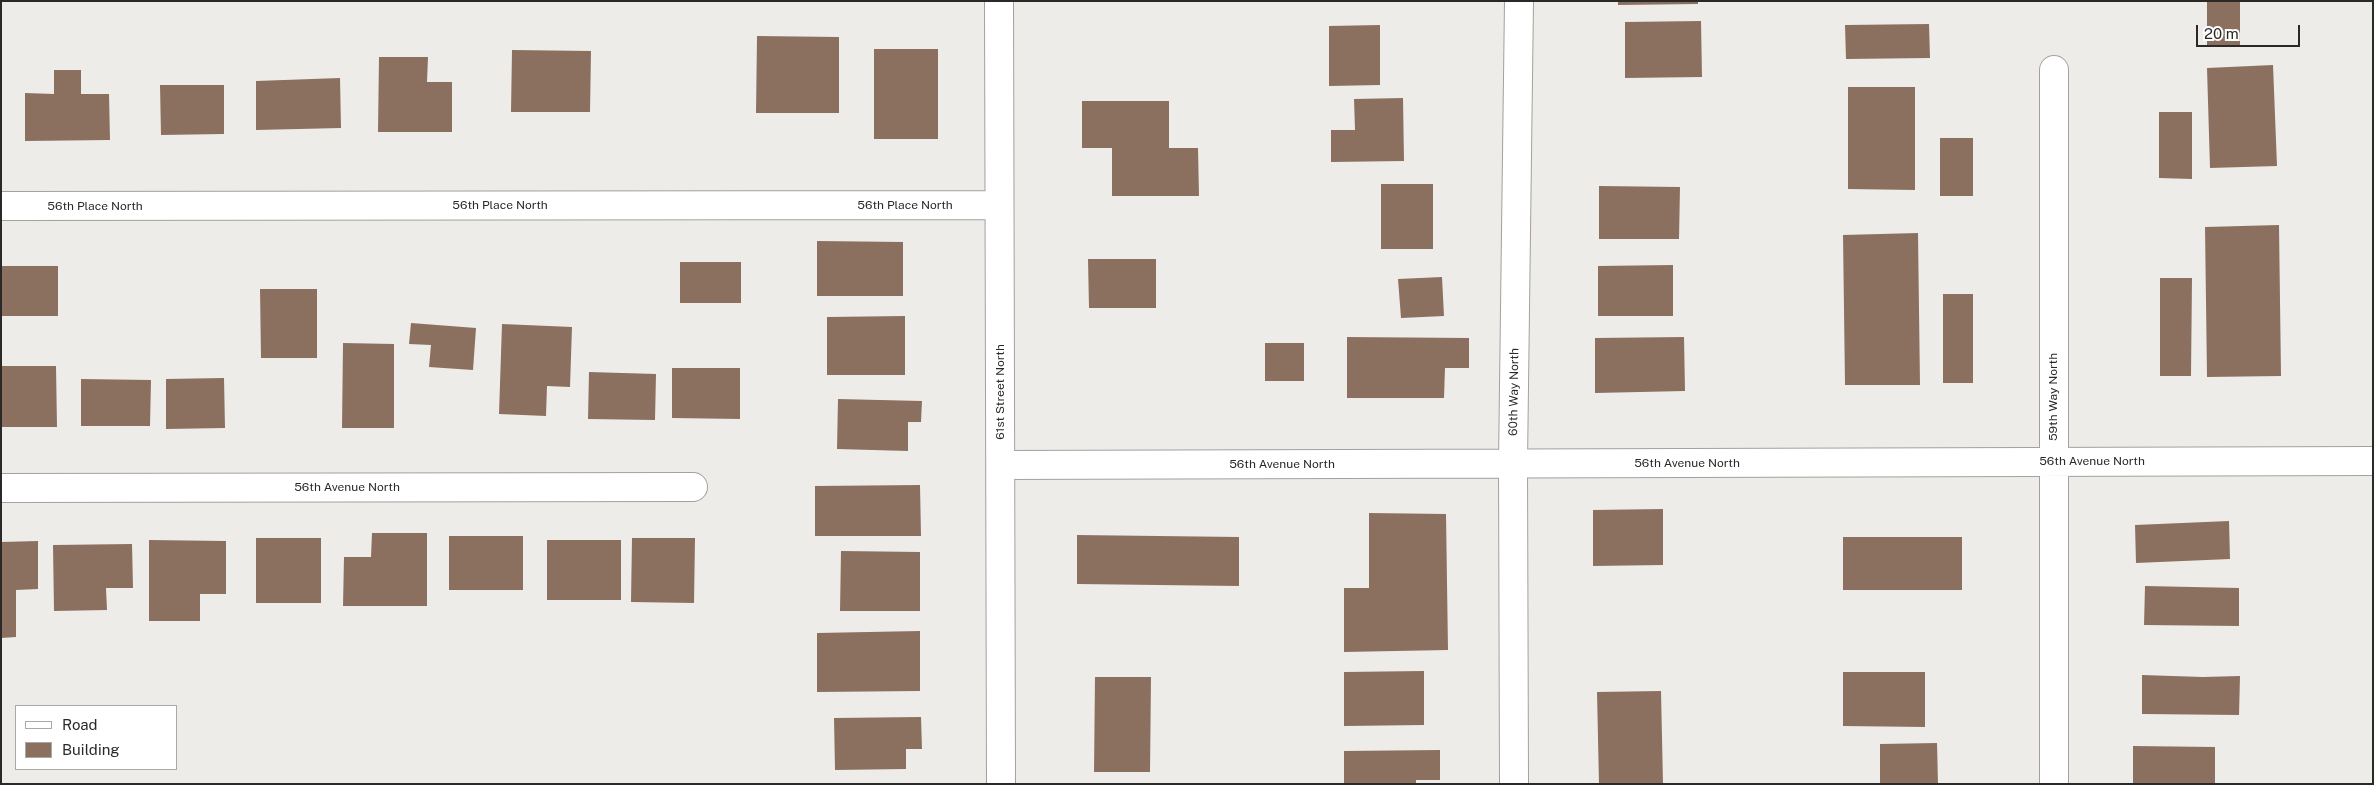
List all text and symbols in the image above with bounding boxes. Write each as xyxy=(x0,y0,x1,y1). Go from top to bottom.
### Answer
scale bar xyxy=(2199,15,2303,47)
text: 20 m xyxy=(2204,25,2239,42)
street label: 56th Place North xyxy=(452,198,548,212)
street label: 56th Place North xyxy=(857,198,953,212)
street label: 56th Place North xyxy=(47,199,143,213)
street label: 61st Street North xyxy=(993,344,1007,440)
street label: 60th Way North xyxy=(1506,348,1522,436)
street label: 59th Way North xyxy=(2046,353,2060,441)
street label: 56th Avenue North xyxy=(2039,454,2145,468)
street label: 56th Avenue North xyxy=(1634,456,1740,470)
street label: 56th Avenue North xyxy=(1229,457,1335,471)
street label: 56th Avenue North xyxy=(294,480,400,494)
legend xyxy=(15,705,178,770)
text: Road xyxy=(62,716,98,733)
text: Building xyxy=(62,741,120,758)

